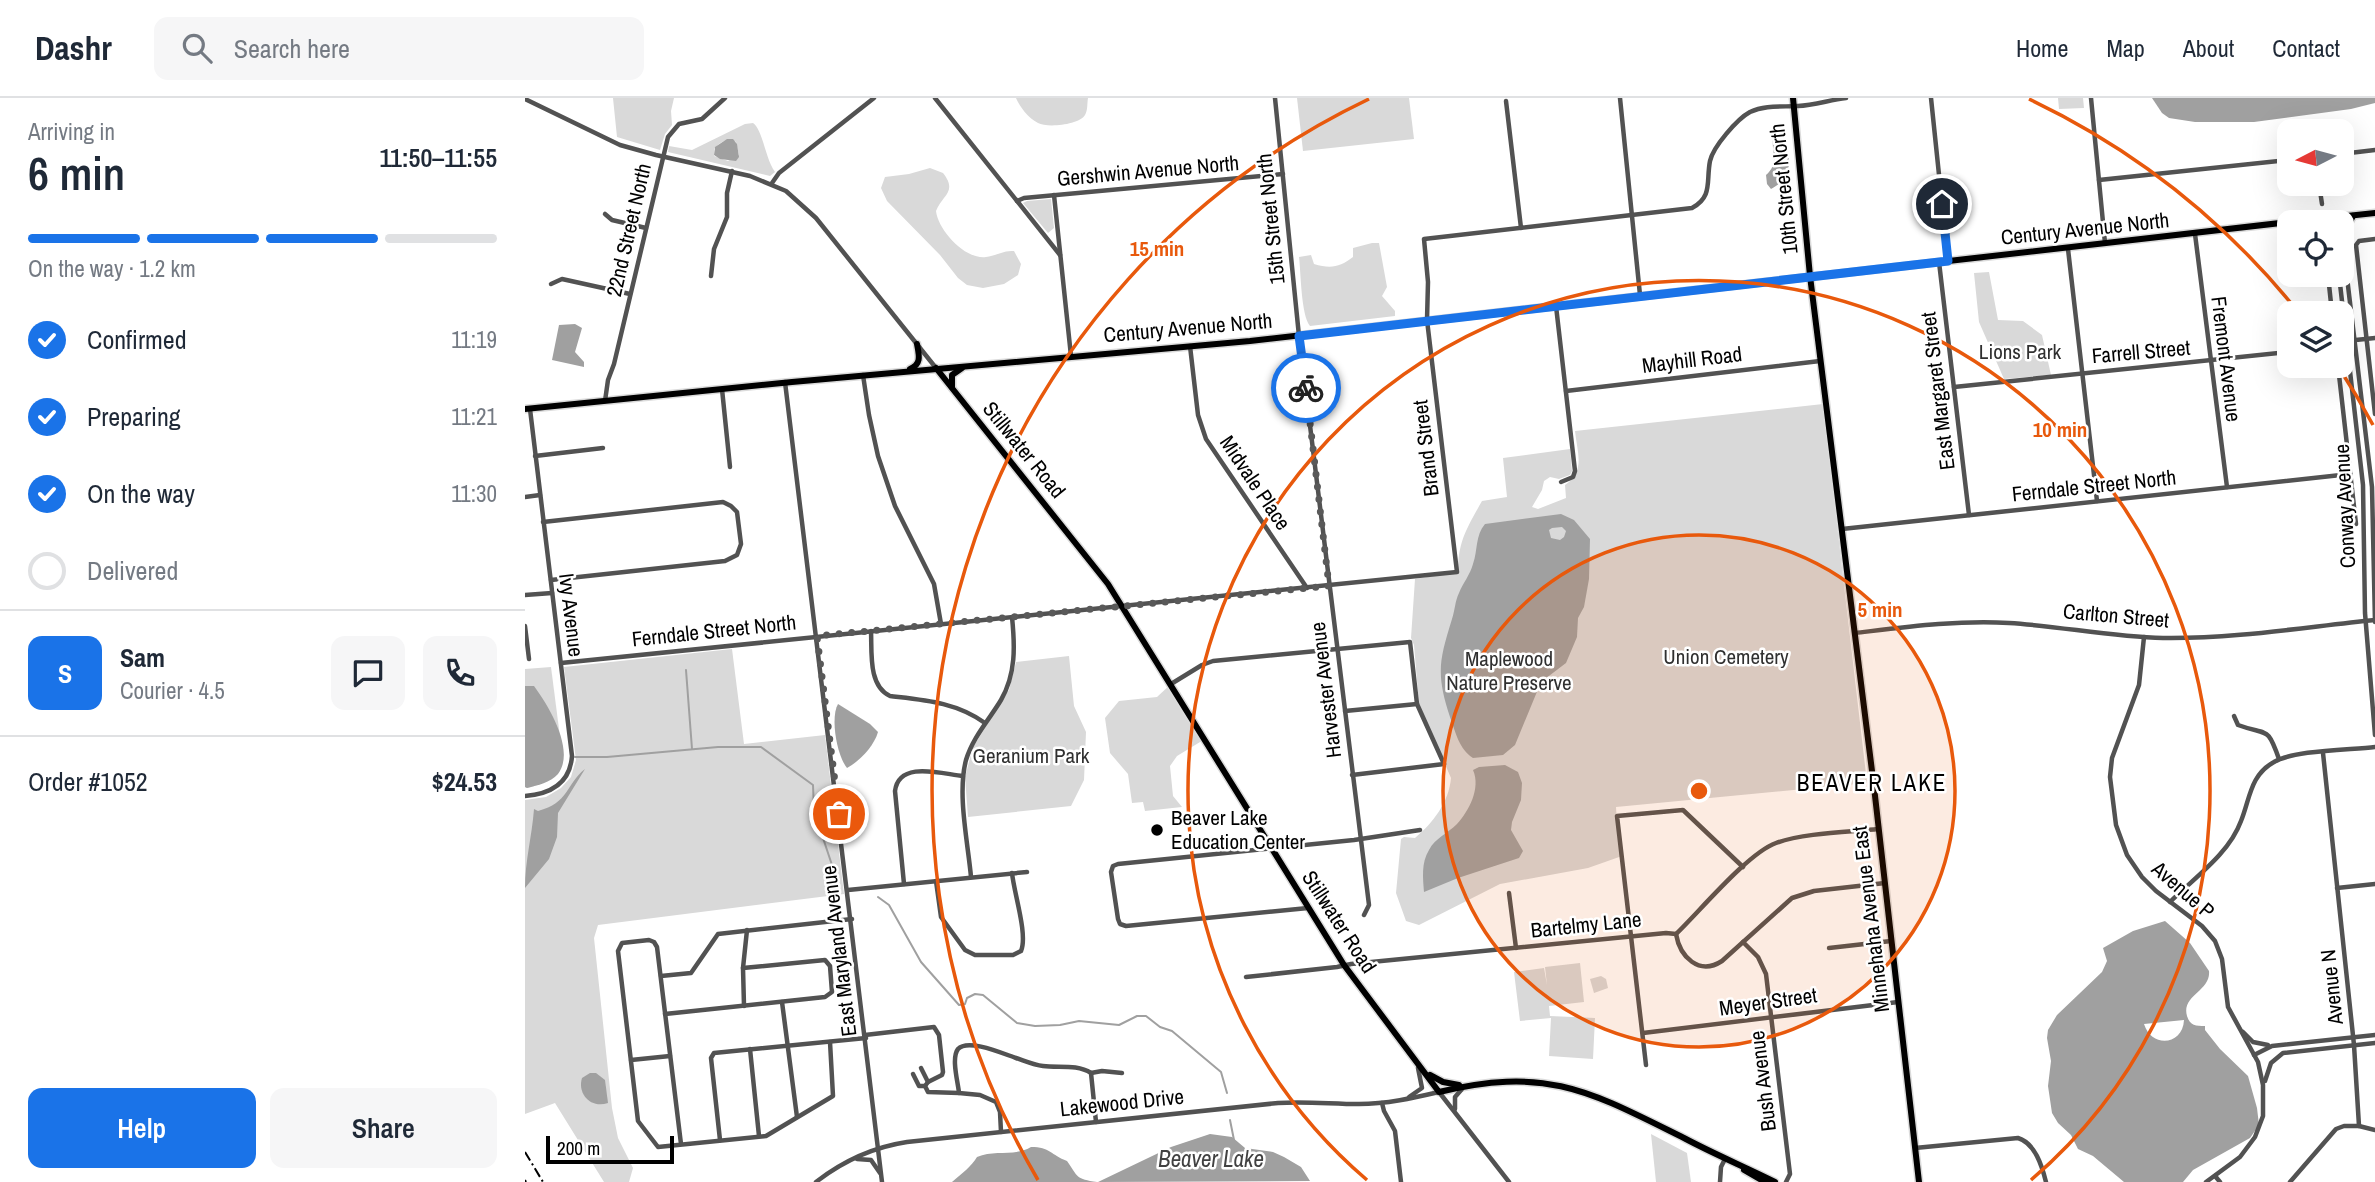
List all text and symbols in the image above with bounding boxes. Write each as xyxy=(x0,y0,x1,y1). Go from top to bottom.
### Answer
search box xyxy=(154,17,644,80)
text: Dashr xyxy=(35,26,112,70)
icon: search xyxy=(178,29,216,67)
text: Search here xyxy=(234,31,350,66)
text: Home xyxy=(2016,32,2068,64)
text: Map xyxy=(2106,32,2145,64)
text: About xyxy=(2183,32,2234,64)
text: Contact xyxy=(2272,32,2340,64)
text: Arriving in xyxy=(28,116,115,147)
north arrow xyxy=(2277,119,2354,196)
map controls xyxy=(2277,119,2354,378)
street label: 10th Street North xyxy=(1762,122,1805,256)
text: 11:50–11:55 xyxy=(379,140,497,175)
text: 6 min xyxy=(28,142,125,204)
street label: Gershwin Avenue North xyxy=(1056,148,1240,193)
street label: 15th Street North xyxy=(1249,152,1292,286)
street label: 22nd Street North xyxy=(599,160,658,299)
pin xyxy=(1912,174,1972,234)
icon: home xyxy=(1923,185,1961,223)
street label: Century Avenue North xyxy=(1999,205,2171,252)
button: locate xyxy=(2277,210,2354,287)
text: 15 min xyxy=(1130,234,1184,263)
text: On the way · 1.2 km xyxy=(28,253,196,284)
street label: Fremont Avenue xyxy=(2204,295,2249,423)
button: layers xyxy=(2277,301,2354,378)
street label: Century Avenue North xyxy=(1102,306,1273,349)
street label: East Margaret Street xyxy=(1913,310,1962,472)
icon: check xyxy=(28,321,66,359)
text: Confirmed xyxy=(87,322,187,357)
text: 11:19 xyxy=(451,324,497,355)
street label: Farrell Street xyxy=(2091,333,2192,370)
park label: Lions Park xyxy=(1979,337,2062,366)
street label: Mayhill Road xyxy=(1640,339,1744,380)
courier xyxy=(1271,353,1341,423)
icon: bike xyxy=(1287,369,1325,407)
street label: Stillwater Road xyxy=(976,395,1072,504)
icon: check xyxy=(28,398,66,436)
street label: Brand Street xyxy=(1405,398,1446,498)
text: Preparing xyxy=(87,399,181,434)
text: 11:21 xyxy=(451,401,497,432)
text: 10 min xyxy=(2033,415,2087,444)
street label: Midvale Place xyxy=(1213,430,1298,536)
street label: Conway Avenue xyxy=(2327,443,2362,569)
street label: Ferndale Street North xyxy=(2011,462,2177,509)
icon: check xyxy=(28,475,66,513)
text: On the way xyxy=(87,476,195,511)
text: 11:30 xyxy=(451,478,497,509)
text: Delivered xyxy=(87,553,178,588)
street label: Ivy Avenue xyxy=(552,572,591,658)
text: 5 min xyxy=(1858,595,1902,624)
street label: Carlton Street xyxy=(2062,596,2170,635)
street label: Ferndale Street North xyxy=(631,607,797,654)
street label: Harvester Avenue xyxy=(1303,621,1348,760)
button: chat xyxy=(331,636,405,710)
button: phone xyxy=(423,636,497,710)
text: Sam xyxy=(120,640,165,675)
park label: Union Cemetery xyxy=(1663,642,1789,671)
park label: Maplewood Nature Preserve xyxy=(1446,644,1572,697)
text: S xyxy=(58,656,72,691)
text: Courier · 4.5 xyxy=(120,675,225,706)
park label: Geranium Park xyxy=(973,741,1090,770)
text: Order #1052 xyxy=(28,764,148,799)
text: $24.53 xyxy=(432,764,497,799)
district label: BEAVER LAKE xyxy=(1797,767,1947,798)
centre of rings xyxy=(1687,779,1711,803)
pin xyxy=(809,784,869,844)
icon: bag xyxy=(820,795,858,833)
place label: Beaver Lake Education Center xyxy=(1171,803,1305,856)
marker: Beaver Lake Education Center xyxy=(1149,822,1165,838)
street label: Minnehaha Avenue East xyxy=(1845,824,1896,1014)
street label: Avenue P xyxy=(2145,854,2221,925)
street label: East Maryland Avenue xyxy=(814,864,863,1038)
street label: Stillwater Road xyxy=(1295,865,1383,979)
street label: Bartelmy Lane xyxy=(1529,904,1643,945)
street label: Avenue N xyxy=(2313,948,2350,1027)
street label: Meyer Street xyxy=(1717,980,1819,1023)
street label: Bush Avenue xyxy=(1742,1029,1783,1133)
street label: Lakewood Drive xyxy=(1059,1082,1185,1123)
button: Help xyxy=(28,1088,256,1168)
button: Share xyxy=(270,1088,497,1168)
scale bar xyxy=(546,1133,674,1165)
text: 200 m xyxy=(557,1135,600,1161)
water label: Beaver Lake xyxy=(1158,1143,1264,1174)

